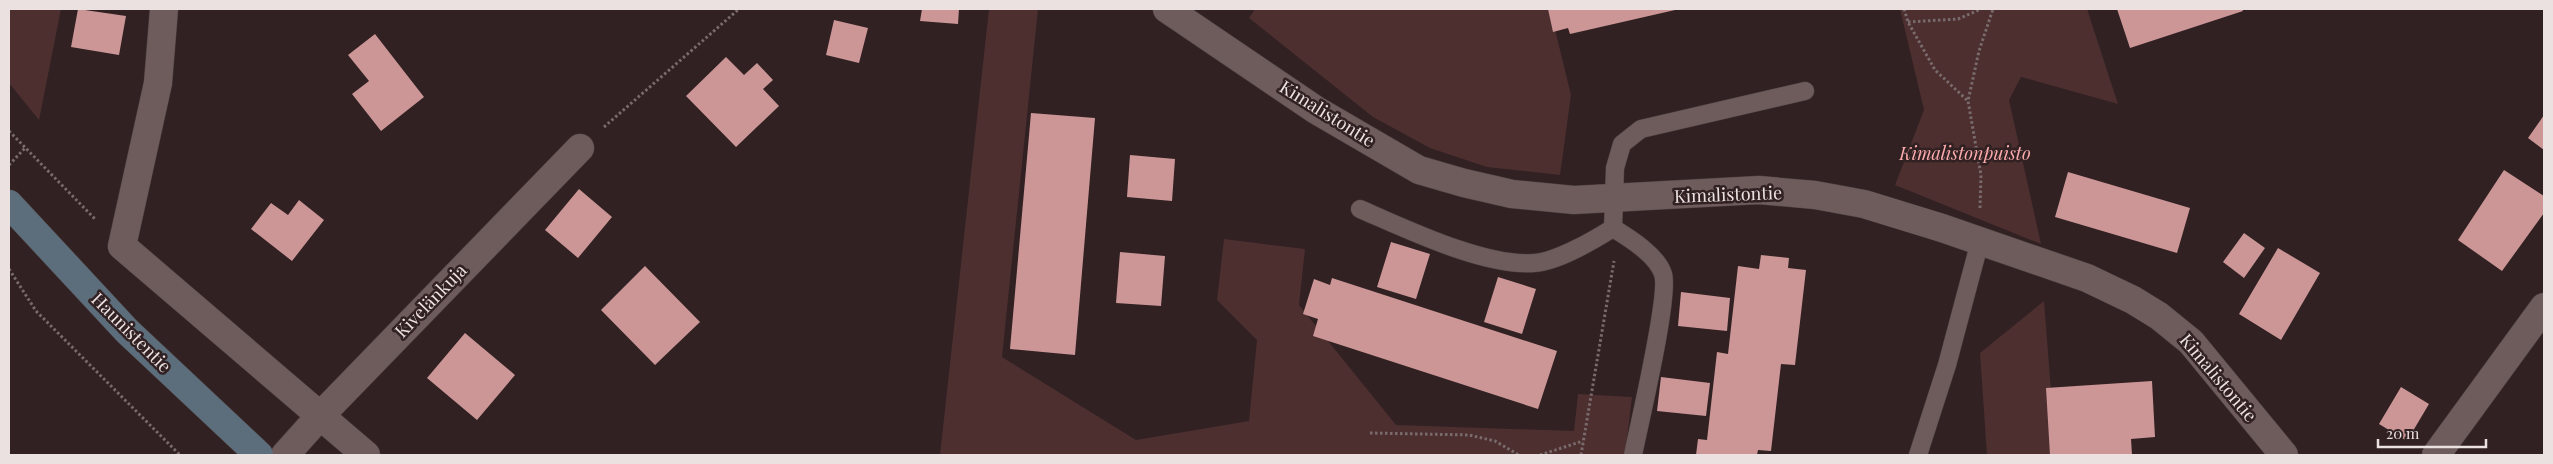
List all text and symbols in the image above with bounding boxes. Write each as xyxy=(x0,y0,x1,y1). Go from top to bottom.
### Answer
street label: Kimalistontie xyxy=(1275,74,1380,152)
park label: Kimalistonpuisto xyxy=(1898,141,2031,165)
street label: Kimalistontie xyxy=(1673,180,1782,208)
street label: Kivelänkuja xyxy=(389,258,472,342)
street label: Haunistentie xyxy=(86,287,177,378)
street label: Kimalistontie xyxy=(2175,328,2263,427)
scale bar xyxy=(2378,416,2486,448)
text: 20 m xyxy=(2386,423,2420,443)

